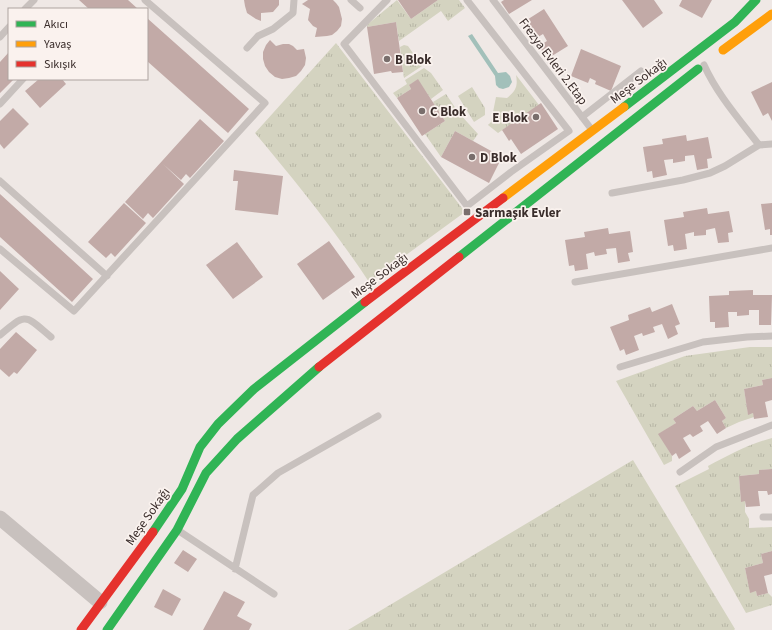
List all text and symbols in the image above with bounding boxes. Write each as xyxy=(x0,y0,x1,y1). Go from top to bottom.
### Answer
legend xyxy=(8,8,148,80)
street label: Frezya Evleri 2.Etap xyxy=(515,14,592,109)
text: Akıcı xyxy=(44,16,68,33)
text: Yavaş xyxy=(43,36,71,53)
place label: B Blok xyxy=(395,51,432,69)
street label: Meşe Sokağı xyxy=(606,53,671,108)
marker: B Blok xyxy=(382,54,392,64)
text: Sıkışık xyxy=(44,56,76,73)
place label: C Blok xyxy=(430,103,467,121)
marker: C Blok xyxy=(417,106,427,116)
place label: E Blok xyxy=(492,109,529,127)
marker: E Blok xyxy=(531,112,541,122)
place label: D Blok xyxy=(480,149,518,167)
marker: D Blok xyxy=(467,152,477,162)
place label: Sarmaşık Evler xyxy=(475,204,562,222)
marker: Sarmaşık Evler xyxy=(462,207,472,217)
street label: Meşe Sokağı xyxy=(347,248,412,303)
street label: Meşe Sokağı xyxy=(121,484,174,549)

